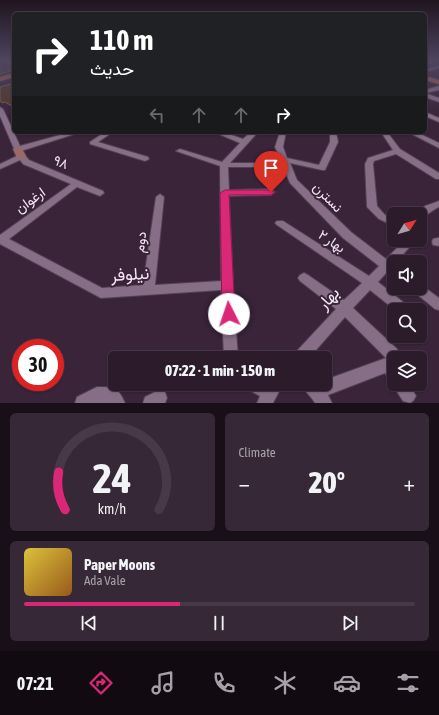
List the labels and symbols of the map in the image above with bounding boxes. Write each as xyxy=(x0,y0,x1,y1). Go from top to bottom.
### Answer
pin xyxy=(254,151,288,192)
street label: ۹۸ xyxy=(51,152,71,172)
street label: نسترن xyxy=(309,179,346,216)
street label: ارغوان xyxy=(12,184,49,217)
north arrow xyxy=(387,207,427,247)
street label: بهار ۲ xyxy=(315,226,348,257)
street label: دوم xyxy=(131,230,150,254)
street label: نیلوفر xyxy=(109,263,150,286)
street label: بهار xyxy=(312,282,344,315)
position arrow xyxy=(208,293,250,335)
speed limit sign: 30 xyxy=(12,339,64,391)

